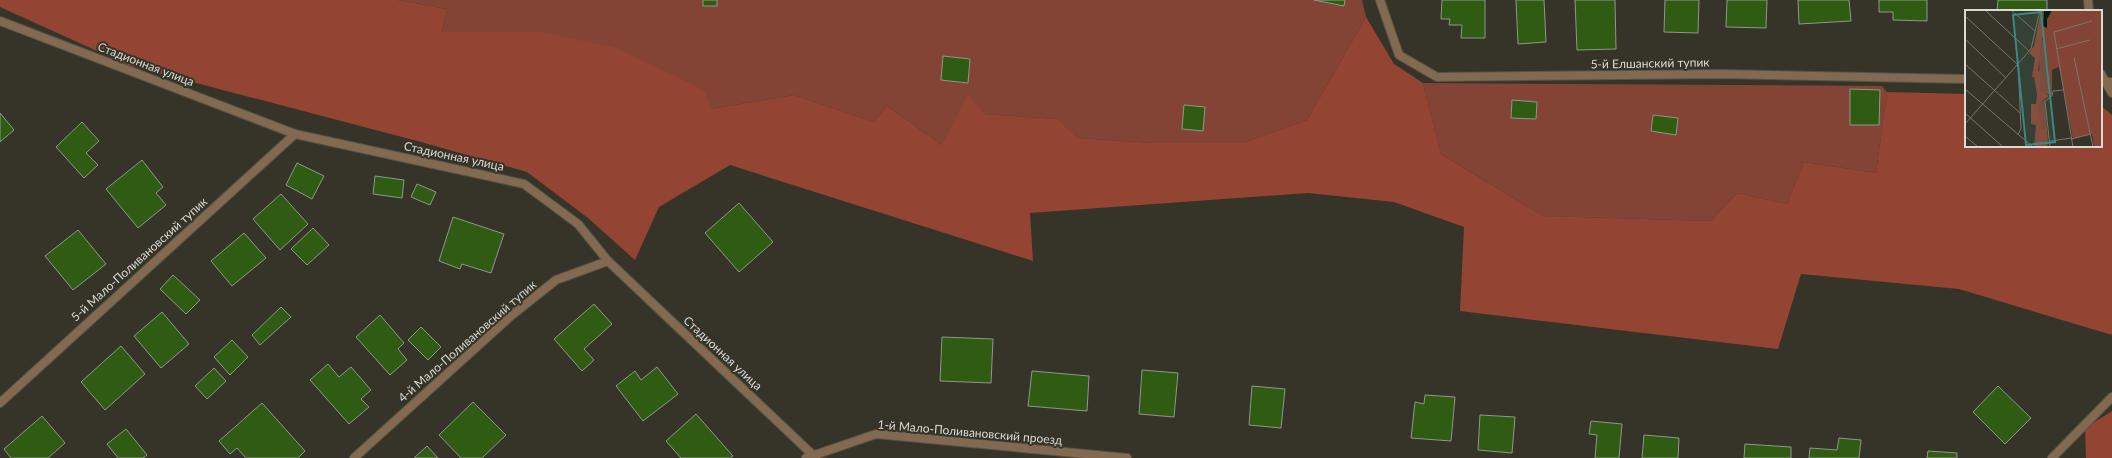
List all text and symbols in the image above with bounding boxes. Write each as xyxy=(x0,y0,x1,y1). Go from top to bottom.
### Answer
inset map xyxy=(1965,10,2102,147)
street label: Стадионная улица xyxy=(96,39,196,89)
street label: 5-й Елшанский тупик xyxy=(1590,54,1710,72)
street label: Стадионная улица xyxy=(403,138,506,174)
street label: 5-й Мало-Поливановский тупик xyxy=(68,193,211,324)
street label: 4-й Мало-Поливановский тупик xyxy=(395,276,540,405)
street label: Стадионная улица xyxy=(681,313,765,393)
street label: 1-й Мало-Поливановский проезд xyxy=(877,416,1064,448)

